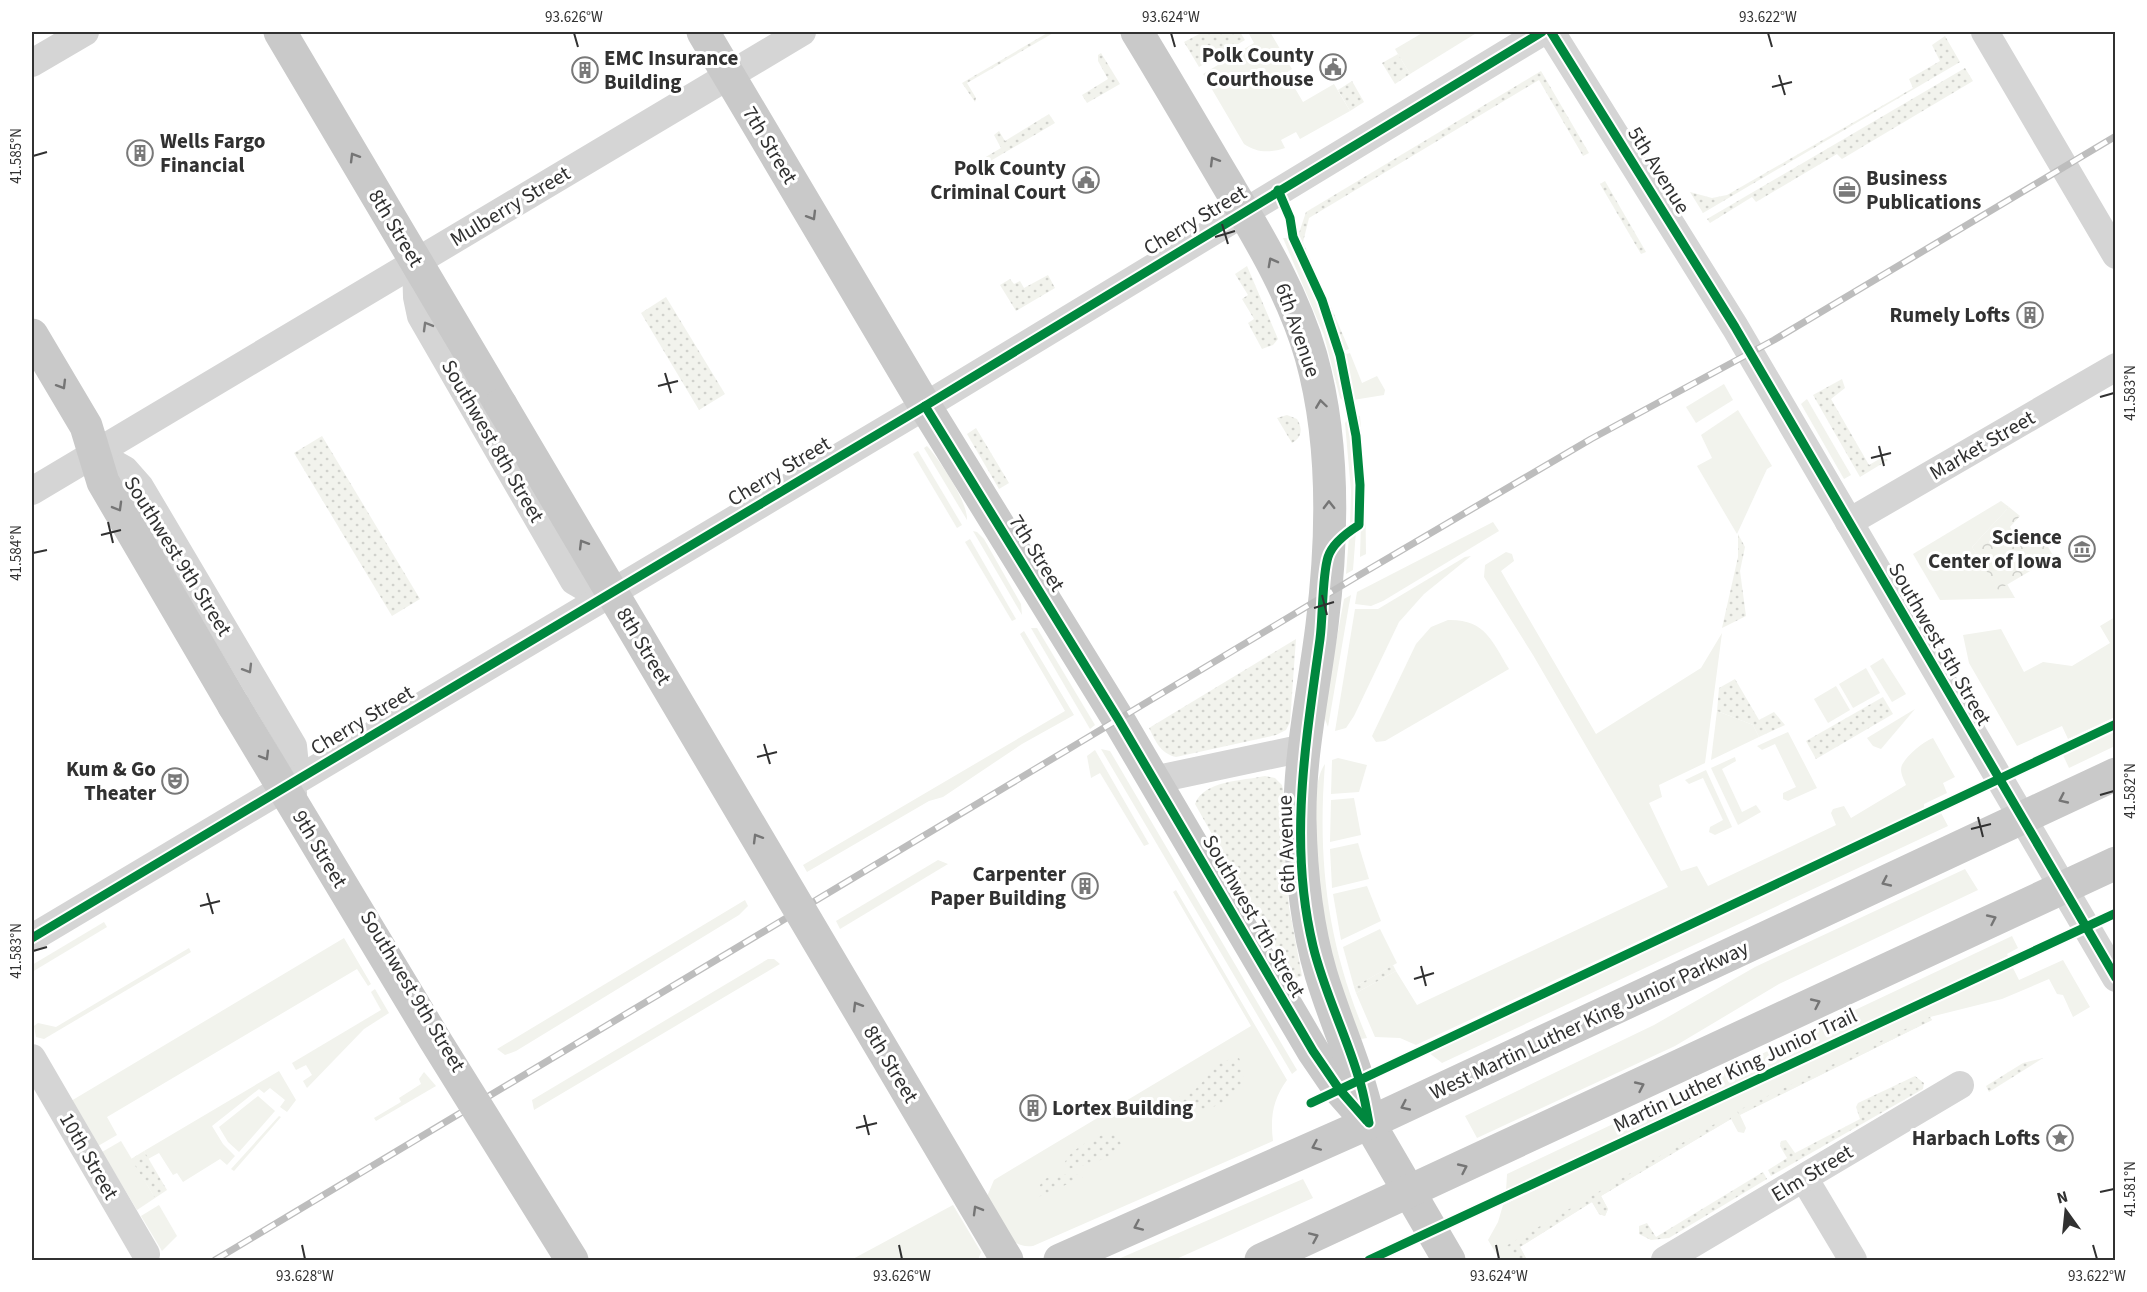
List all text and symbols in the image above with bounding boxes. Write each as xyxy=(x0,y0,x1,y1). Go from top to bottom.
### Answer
text: 93.626°W xyxy=(545,7,603,28)
text: 93.624°W xyxy=(1142,7,1200,28)
text: 93.622°W xyxy=(1739,7,1797,28)
place label: Polk County Courthouse xyxy=(1202,40,1314,94)
place label: EMC Insurance Building xyxy=(604,43,739,97)
public building icon: Polk County Courthouse xyxy=(1318,52,1348,82)
building icon: EMC Insurance Building xyxy=(570,55,600,85)
street label: 7th Street xyxy=(735,101,805,189)
street label: 5th Avenue xyxy=(1620,121,1698,219)
place label: Wells Fargo Financial xyxy=(160,126,265,180)
text: 41.585°N xyxy=(6,128,27,184)
building icon: Wells Fargo Financial xyxy=(125,138,155,168)
one-way arrow xyxy=(350,153,361,163)
place label: Polk County Criminal Court xyxy=(930,153,1066,207)
one-way arrow xyxy=(1209,157,1221,167)
street label: Mulberry Street xyxy=(444,158,576,254)
place label: Business Publications xyxy=(1866,163,1981,217)
public building icon: Polk County Criminal Court xyxy=(1071,165,1101,195)
office icon: Business Publications xyxy=(1832,175,1862,205)
street label: Cherry Street xyxy=(1138,177,1252,263)
street label: 8th Street xyxy=(361,184,431,272)
one-way arrow xyxy=(805,210,816,220)
one-way arrow xyxy=(1268,257,1279,268)
street label: 6th Avenue xyxy=(1268,279,1328,381)
place label: Rumely Lofts xyxy=(1890,300,2010,330)
building icon: Rumely Lofts xyxy=(2015,300,2045,330)
one-way arrow xyxy=(423,322,434,333)
street label: Southwest 8th Street xyxy=(434,354,552,528)
text: 41.583°N xyxy=(2120,365,2141,421)
one-way arrow xyxy=(54,379,66,389)
one-way arrow xyxy=(1315,400,1327,409)
street label: Market Street xyxy=(1924,403,2040,487)
street label: Cherry Street xyxy=(722,428,836,514)
street label: Southwest 9th Street xyxy=(117,470,239,642)
one-way arrow xyxy=(110,501,122,511)
one-way arrow xyxy=(1323,501,1335,510)
street label: 7th Street xyxy=(1002,509,1072,597)
place label: Science Center of Iowa xyxy=(1928,522,2062,576)
text: 41.584°N xyxy=(6,525,27,581)
museum icon: Science Center of Iowa xyxy=(2067,534,2097,564)
one-way arrow xyxy=(579,540,591,550)
street label: Southwest 5th Street xyxy=(1881,557,1999,731)
street label: 8th Street xyxy=(609,602,679,690)
one-way arrow xyxy=(240,663,252,673)
street label: Cherry Street xyxy=(305,677,419,763)
one-way arrow xyxy=(257,750,269,760)
place label: Kum & Go Theater xyxy=(66,754,157,808)
text: 41.582°N xyxy=(2120,763,2141,819)
theatre icon: Kum & Go Theater xyxy=(160,766,190,796)
one-way arrow xyxy=(2058,792,2069,804)
street label: 6th Avenue xyxy=(1269,795,1303,893)
street label: 9th Street xyxy=(285,805,355,893)
street label: Southwest 7th Street xyxy=(1195,829,1313,1003)
one-way arrow xyxy=(753,834,765,844)
place label: Carpenter Paper Building xyxy=(930,859,1067,913)
building icon: Carpenter Paper Building xyxy=(1070,871,1100,901)
one-way arrow xyxy=(1881,874,1892,886)
street label: Southwest 9th Street xyxy=(353,905,473,1077)
one-way arrow xyxy=(1986,915,1997,927)
text: 41.583°N xyxy=(6,923,27,979)
street label: West Martin Luther King Junior Parkway xyxy=(1425,933,1754,1107)
one-way arrow xyxy=(1809,998,1820,1010)
street label: Martin Luther King Junior Trail xyxy=(1608,1000,1862,1140)
one-way arrow xyxy=(852,1002,864,1012)
street label: 8th Street xyxy=(856,1020,926,1108)
one-way arrow xyxy=(1633,1081,1644,1093)
building icon: Lortex Building xyxy=(1018,1093,1048,1123)
place label: Lortex Building xyxy=(1052,1093,1193,1123)
one-way arrow xyxy=(1400,1099,1411,1111)
street label: 10th Street xyxy=(52,1107,126,1205)
place label: Harbach Lofts xyxy=(1912,1123,2040,1153)
place icon: Harbach Lofts xyxy=(2045,1123,2075,1153)
street label: Elm Street xyxy=(1765,1137,1859,1209)
one-way arrow xyxy=(1311,1139,1322,1151)
text: 41.581°N xyxy=(2120,1161,2141,1217)
one-way arrow xyxy=(1456,1164,1467,1176)
north arrow xyxy=(2036,1181,2096,1241)
text: N xyxy=(2054,1185,2070,1209)
one-way arrow xyxy=(973,1206,984,1216)
one-way arrow xyxy=(1133,1218,1144,1230)
one-way arrow xyxy=(1308,1232,1319,1244)
text: 93.628°W xyxy=(276,1266,334,1287)
text: 93.626°W xyxy=(873,1266,931,1287)
text: 93.624°W xyxy=(1470,1266,1528,1287)
text: 93.622°W xyxy=(2068,1266,2126,1287)

